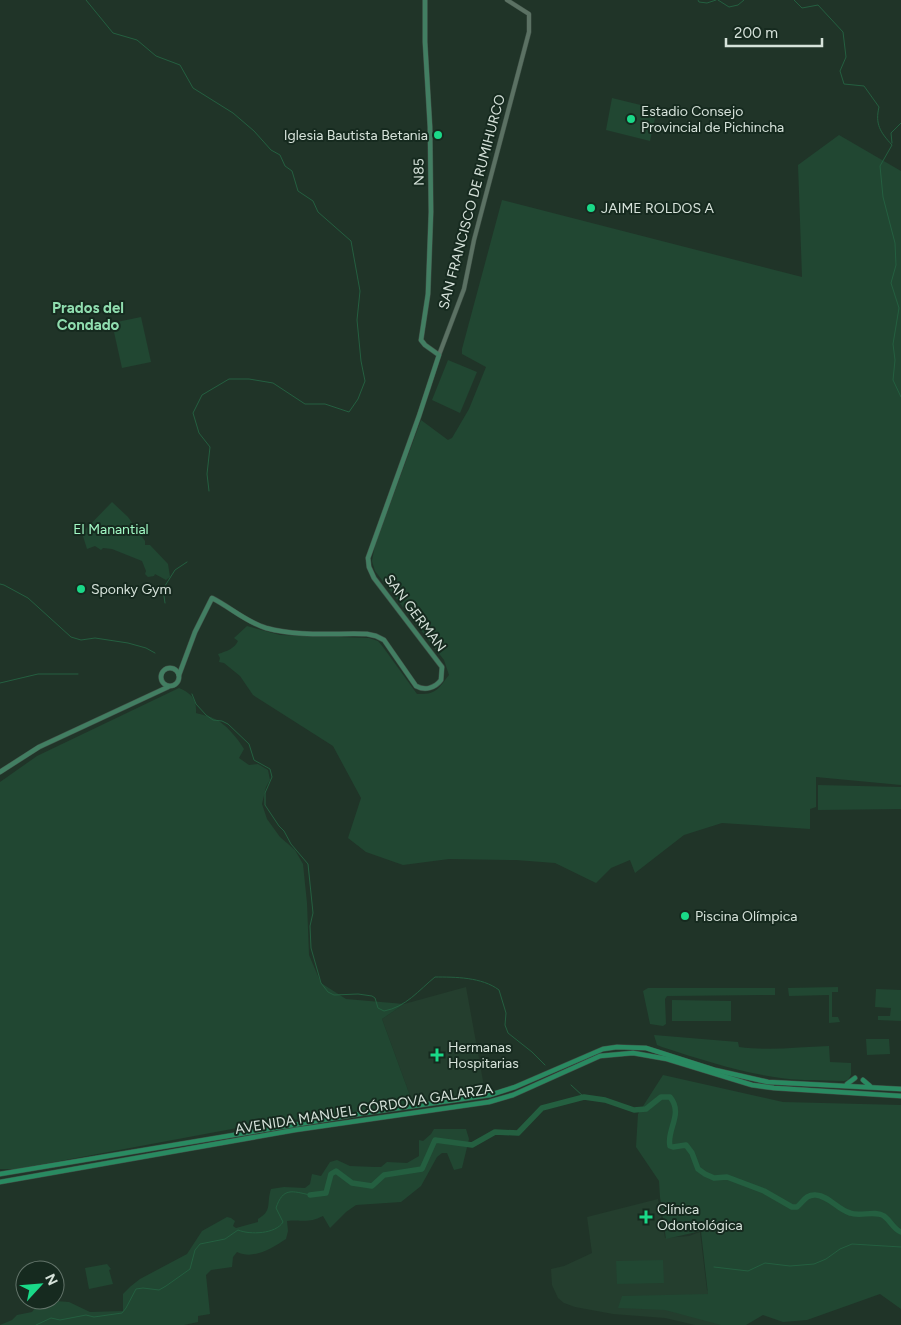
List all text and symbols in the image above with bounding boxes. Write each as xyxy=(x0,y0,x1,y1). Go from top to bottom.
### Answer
scale bar xyxy=(726,15,822,47)
text: 200 m xyxy=(734,24,778,42)
street label: SAN FRANCISCO DE RUMIHURCO xyxy=(435,93,509,311)
place label: Estadio Consejo Provincial de Pichincha xyxy=(641,103,784,136)
marker: Estadio Consejo Provincial de Pichincha xyxy=(625,113,637,125)
place label: Iglesia Bautista Betania xyxy=(284,127,428,144)
marker: Iglesia Bautista Betania xyxy=(432,129,444,141)
street label: N85 xyxy=(410,158,428,186)
place label: JAIME ROLDOS A xyxy=(601,200,715,217)
marker: JAIME ROLDOS A xyxy=(585,202,597,214)
district label: Prados del Condado xyxy=(52,299,124,334)
park label: El Manantial xyxy=(73,521,149,538)
street label: SAN GERMAN xyxy=(380,571,450,655)
place label: Sponky Gym xyxy=(91,581,171,598)
marker: Sponky Gym xyxy=(75,583,87,595)
place label: Piscina Olímpica xyxy=(695,908,797,925)
marker: Piscina Olímpica xyxy=(679,910,691,922)
place label: Hermanas Hospitarias xyxy=(448,1039,519,1072)
marker: Hermanas Hospitarias xyxy=(430,1048,444,1062)
street label: AVENIDA MANUEL CÓRDOVA GALARZA xyxy=(234,1080,495,1138)
place label: Clínica Odontológica xyxy=(657,1201,743,1234)
marker: Clínica Odontológica xyxy=(639,1210,653,1224)
north arrow xyxy=(15,1260,65,1310)
text: N xyxy=(41,1271,61,1288)

